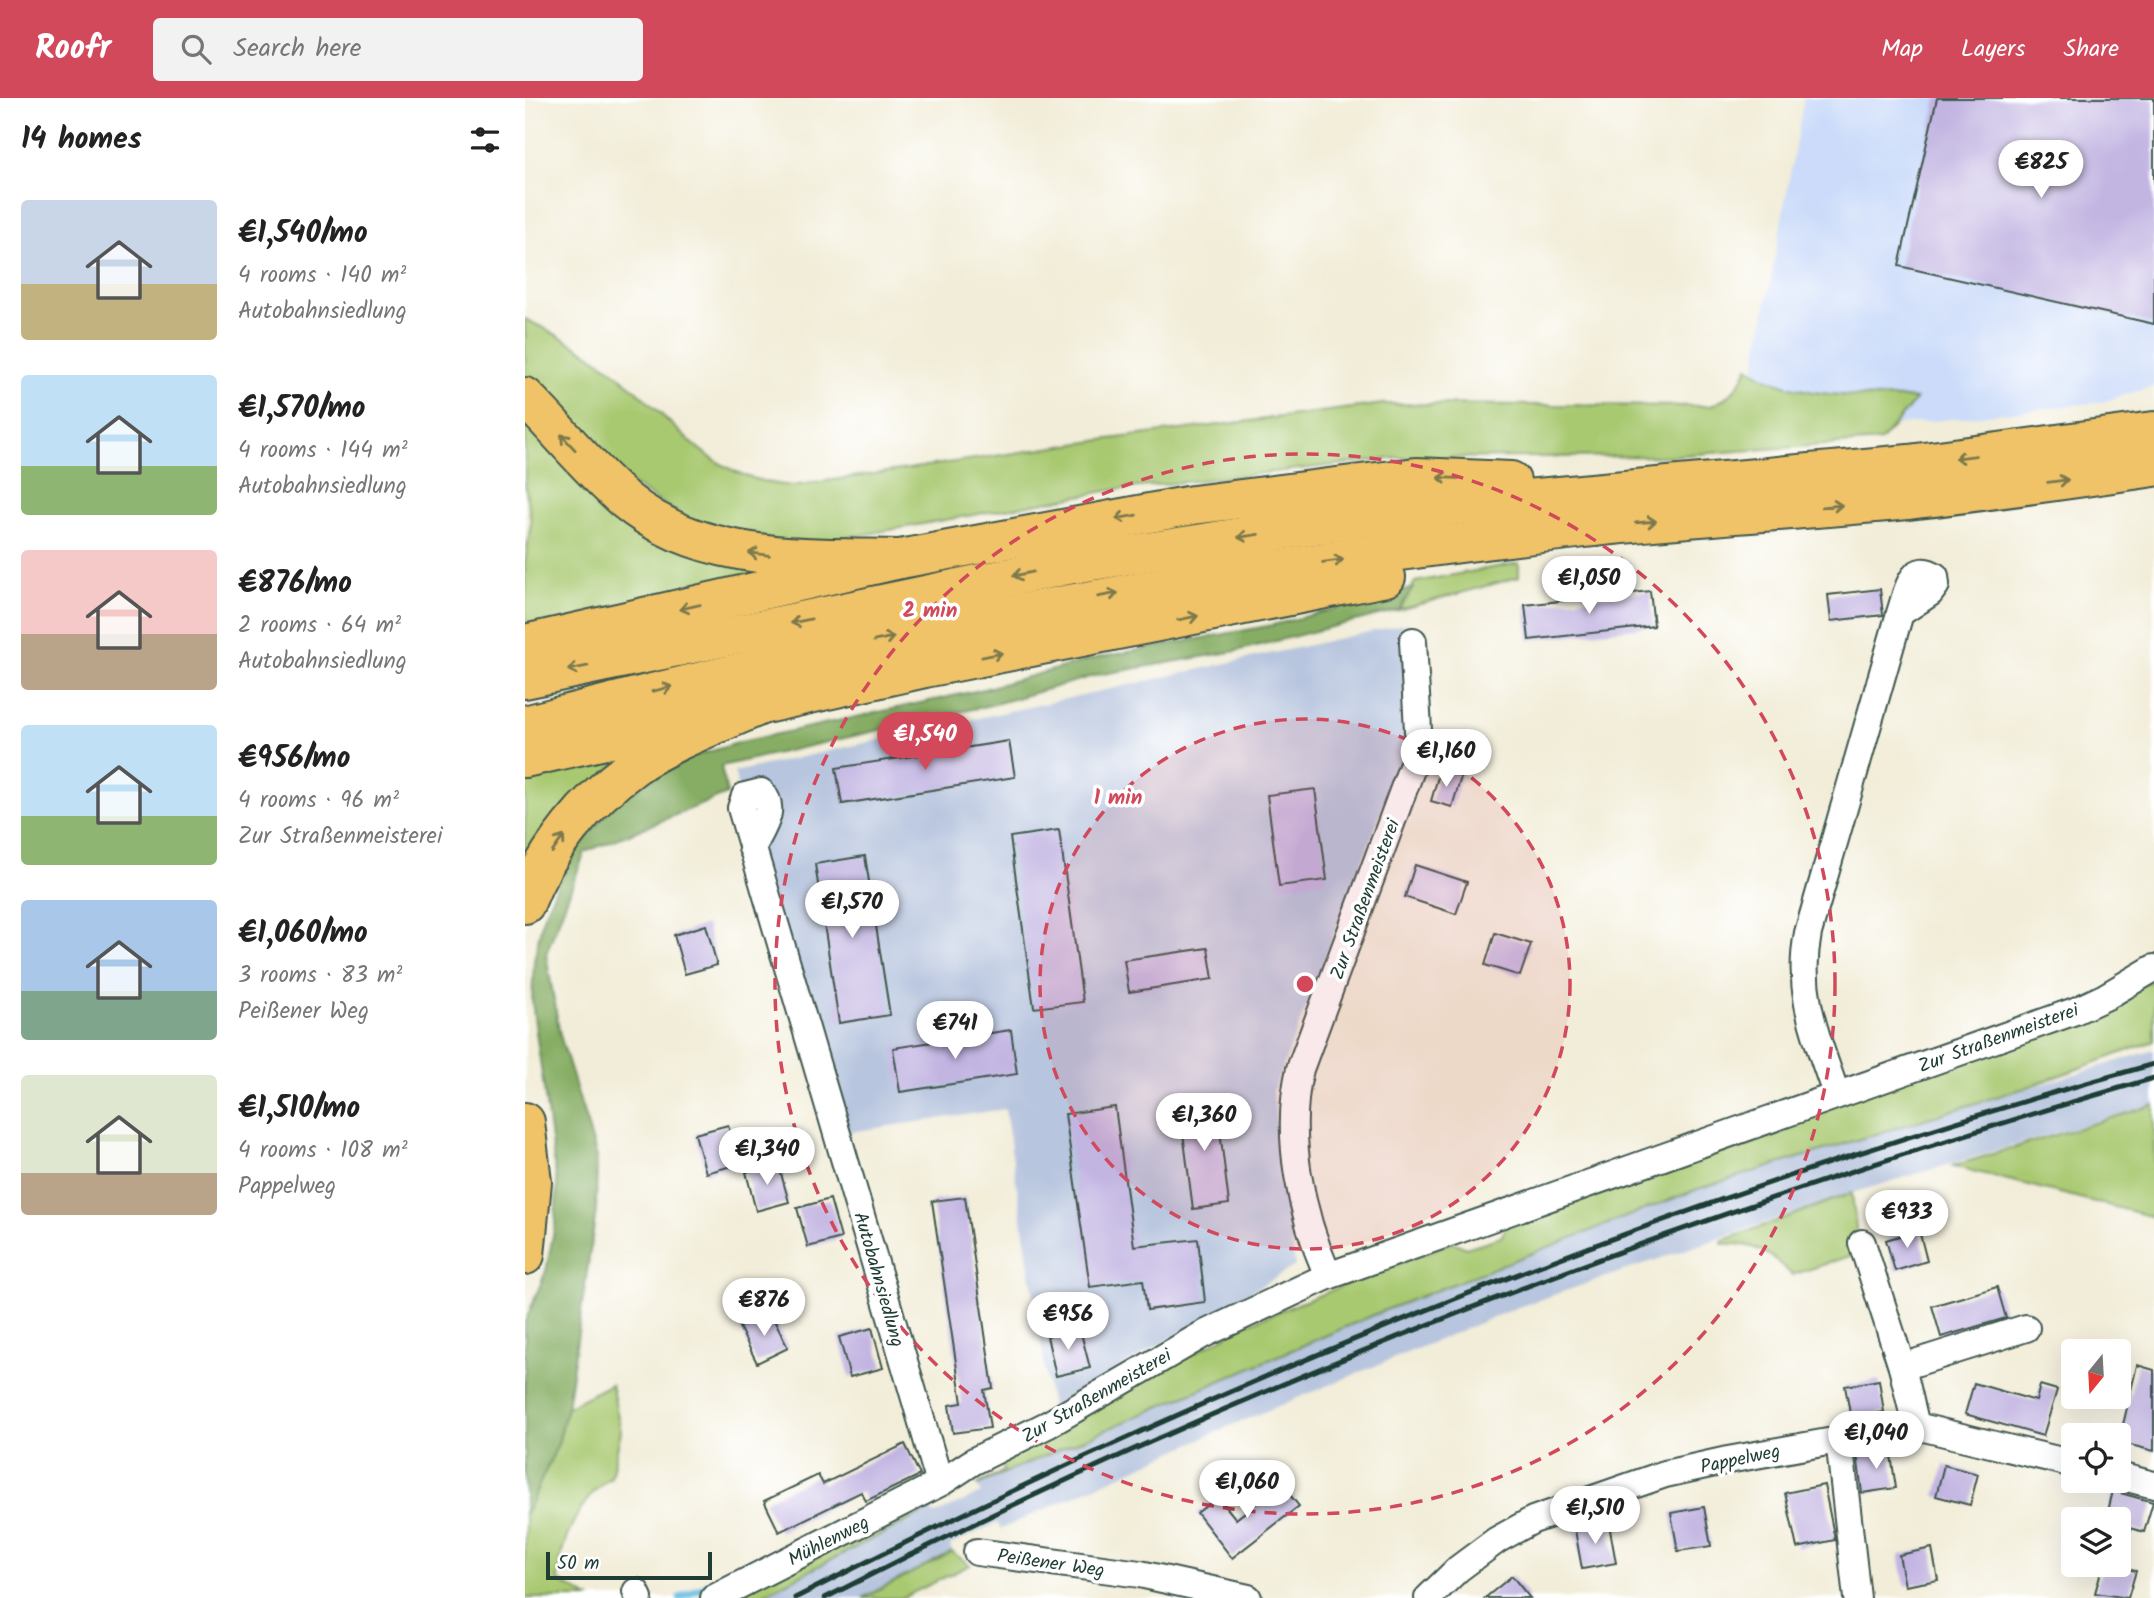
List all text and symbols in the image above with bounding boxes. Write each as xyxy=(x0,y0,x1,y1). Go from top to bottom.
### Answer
search box xyxy=(153,18,643,81)
text: Roofr xyxy=(35,23,111,76)
text: Search here xyxy=(233,28,361,70)
icon: search xyxy=(177,30,215,68)
text: Map xyxy=(1881,30,1923,69)
text: Layers xyxy=(1961,30,2025,69)
text: Share xyxy=(2063,30,2119,69)
text: 14 homes xyxy=(21,116,142,164)
icon: filters xyxy=(466,121,504,159)
pin: €825 xyxy=(2000,140,2082,200)
text: €825 xyxy=(2014,145,2068,181)
text: €1,540/mo xyxy=(238,210,368,258)
icon: home xyxy=(77,228,161,312)
text: 4 rooms · 140 m² xyxy=(238,258,406,294)
text: Autobahnsiedlung xyxy=(238,294,407,330)
text: €1,570/mo xyxy=(238,385,365,433)
icon: home xyxy=(77,403,161,487)
text: 4 rooms · 144 m² xyxy=(238,433,408,469)
one-way arrow xyxy=(559,434,576,451)
one-way arrow xyxy=(1954,450,1977,463)
text: Autobahnsiedlung xyxy=(238,469,407,505)
one-way arrow xyxy=(1437,472,1460,485)
one-way arrow xyxy=(2046,474,2069,487)
one-way arrow xyxy=(1820,499,1843,512)
one-way arrow xyxy=(1115,511,1138,524)
one-way arrow xyxy=(1634,516,1656,529)
one-way arrow xyxy=(1237,529,1259,542)
one-way arrow xyxy=(748,547,770,560)
one-way arrow xyxy=(1321,554,1344,567)
pin: €1,050 xyxy=(1532,556,1646,616)
text: €876/mo xyxy=(238,560,352,608)
text: €1,050 xyxy=(1558,561,1620,597)
one-way arrow xyxy=(1012,568,1035,582)
icon: home xyxy=(77,578,161,662)
one-way arrow xyxy=(1096,588,1119,602)
text: 2 min xyxy=(903,595,957,628)
one-way arrow xyxy=(679,601,702,614)
text: 2 rooms · 64 m² xyxy=(238,608,401,644)
one-way arrow xyxy=(1176,611,1199,625)
one-way arrow xyxy=(790,614,813,628)
one-way arrow xyxy=(872,632,895,646)
text: Autobahnsiedlung xyxy=(238,644,407,680)
one-way arrow xyxy=(980,648,1003,662)
one-way arrow xyxy=(567,661,590,675)
one-way arrow xyxy=(650,682,673,695)
pin: €1,540 xyxy=(868,712,982,772)
text: €1,540 xyxy=(893,717,957,753)
pin: €1,160 xyxy=(1389,730,1503,789)
text: €1,160 xyxy=(1417,734,1475,770)
text: €956/mo xyxy=(238,735,350,783)
icon: home xyxy=(77,753,161,837)
text: 1 min xyxy=(1094,782,1142,815)
text: 4 rooms · 96 m² xyxy=(238,783,399,819)
street label: Zur Straßenmeisterei xyxy=(1323,814,1409,984)
text: Zur Straßenmeisterei xyxy=(238,819,442,855)
one-way arrow xyxy=(551,835,565,854)
pin: €1,570 xyxy=(795,880,909,940)
text: €1,570 xyxy=(821,885,883,921)
text: €1,060/mo xyxy=(238,910,368,958)
icon: home xyxy=(77,928,161,1012)
text: 3 rooms · 83 m² xyxy=(238,958,402,994)
centre of rings xyxy=(1293,972,1317,996)
text: Peißener Weg xyxy=(238,994,369,1030)
street label: Zur Straßenmeisterei xyxy=(1914,995,2085,1082)
pin: €741 xyxy=(914,1002,996,1061)
text: €741 xyxy=(933,1006,977,1042)
text: €1,510/mo xyxy=(238,1085,360,1133)
pin: €1,360 xyxy=(1147,1094,1261,1153)
text: €1,360 xyxy=(1172,1098,1236,1134)
icon: home xyxy=(77,1103,161,1187)
pin: €1,340 xyxy=(710,1128,824,1187)
text: €1,340 xyxy=(735,1132,799,1168)
text: 4 rooms · 108 m² xyxy=(238,1133,408,1169)
text: Pappelweg xyxy=(238,1169,336,1205)
pin: €933 xyxy=(1866,1190,1948,1250)
text: €933 xyxy=(1881,1195,1933,1231)
street label: Autobahnsiedlung xyxy=(844,1208,912,1351)
pin: €876 xyxy=(723,1278,805,1338)
text: €876 xyxy=(738,1283,790,1319)
pin: €956 xyxy=(1027,1292,1109,1352)
text: €956 xyxy=(1043,1297,1093,1333)
north arrow xyxy=(2061,1339,2131,1409)
map controls xyxy=(2061,1339,2131,1577)
street label: Zur Straßenmeisterei xyxy=(1016,1341,1179,1452)
pin: €1,040 xyxy=(1819,1412,1933,1471)
text: €1,040 xyxy=(1844,1416,1908,1452)
button: locate xyxy=(2061,1423,2131,1493)
street label: Pappelweg xyxy=(1698,1437,1783,1483)
pin: €1,060 xyxy=(1190,1460,1304,1520)
text: €1,060 xyxy=(1215,1465,1279,1501)
pin: €1,510 xyxy=(1538,1486,1652,1546)
text: €1,510 xyxy=(1566,1491,1624,1527)
button: layers xyxy=(2061,1507,2131,1577)
street label: Mühlenweg xyxy=(783,1508,875,1575)
street label: Peißener Weg xyxy=(995,1542,1106,1586)
scale bar xyxy=(546,1549,712,1581)
text: 50 m xyxy=(557,1549,599,1579)

